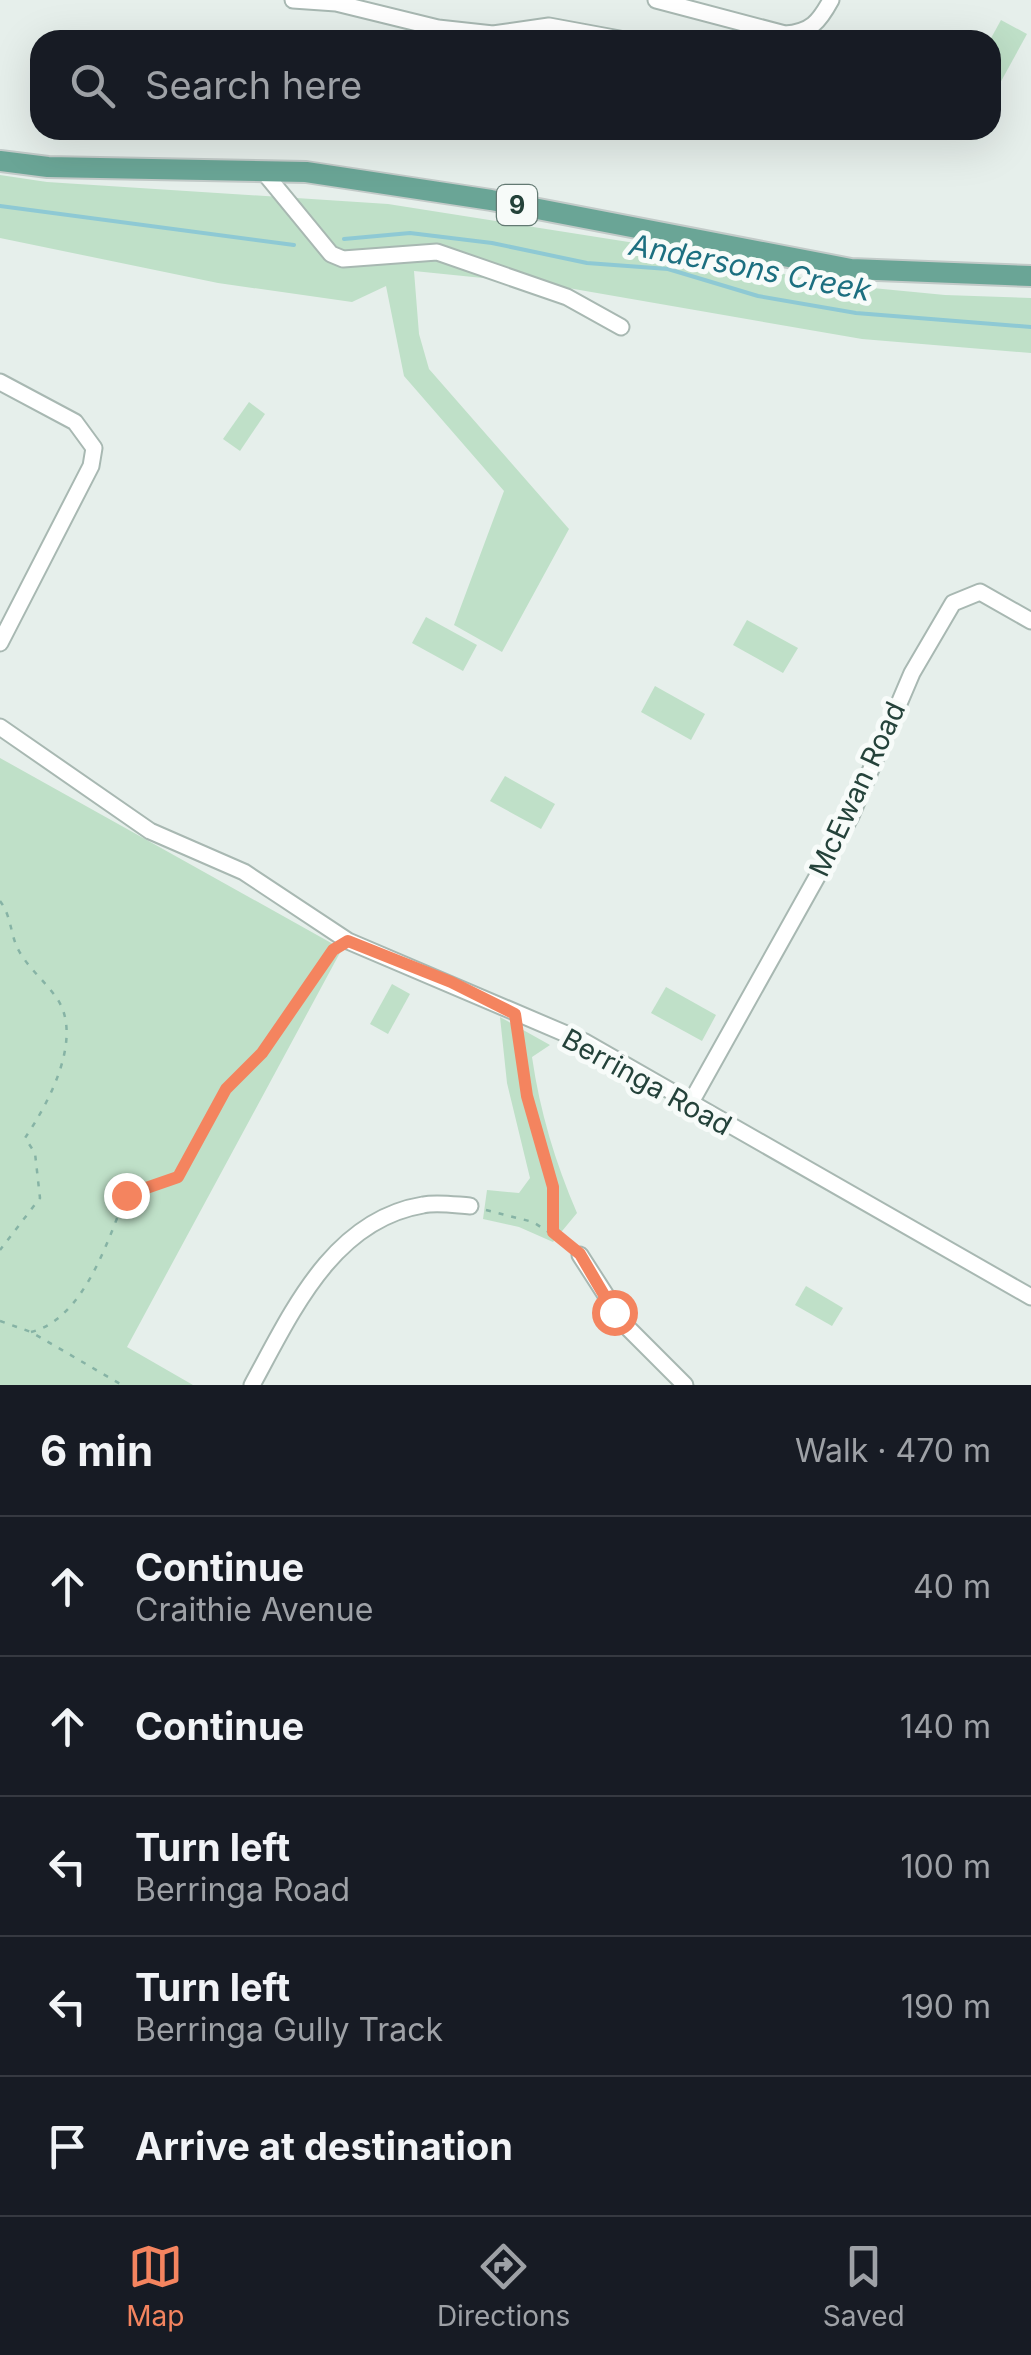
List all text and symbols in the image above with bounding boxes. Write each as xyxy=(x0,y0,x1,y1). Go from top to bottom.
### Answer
search box xyxy=(30,30,1001,140)
icon: search xyxy=(65,58,120,113)
text: Search here xyxy=(145,62,362,108)
road number: 9 xyxy=(497,185,537,225)
water label: Andersons Creek xyxy=(626,226,874,308)
street label: McEwan Road xyxy=(802,696,912,882)
street label: Berringa Road xyxy=(556,1022,738,1142)
route end xyxy=(104,1173,150,1219)
route start xyxy=(592,1290,638,1336)
text: 6 min xyxy=(40,1425,153,1476)
text: Walk · 470 m xyxy=(795,1431,991,1470)
text: Continue xyxy=(135,1544,304,1590)
icon: ahead xyxy=(40,1559,95,1614)
text: 40 m xyxy=(913,1567,991,1606)
text: Craithie Avenue xyxy=(135,1590,373,1629)
icon: ahead xyxy=(40,1699,95,1754)
text: Continue xyxy=(135,1703,304,1749)
text: 140 m xyxy=(900,1707,991,1746)
text: Turn left xyxy=(135,1824,290,1870)
icon: left xyxy=(40,1839,95,1894)
text: 100 m xyxy=(901,1847,991,1886)
text: Berringa Road xyxy=(135,1870,350,1909)
text: Turn left xyxy=(135,1964,290,2010)
icon: left xyxy=(40,1979,95,2034)
text: 190 m xyxy=(901,1987,991,2026)
text: Berringa Gully Track xyxy=(135,2010,443,2049)
icon: arrive xyxy=(40,2119,95,2174)
text: Arrive at destination xyxy=(135,2123,513,2169)
tab: Map xyxy=(126,2239,184,2333)
tab: Directions xyxy=(437,2239,570,2333)
tab: Saved xyxy=(823,2239,905,2333)

